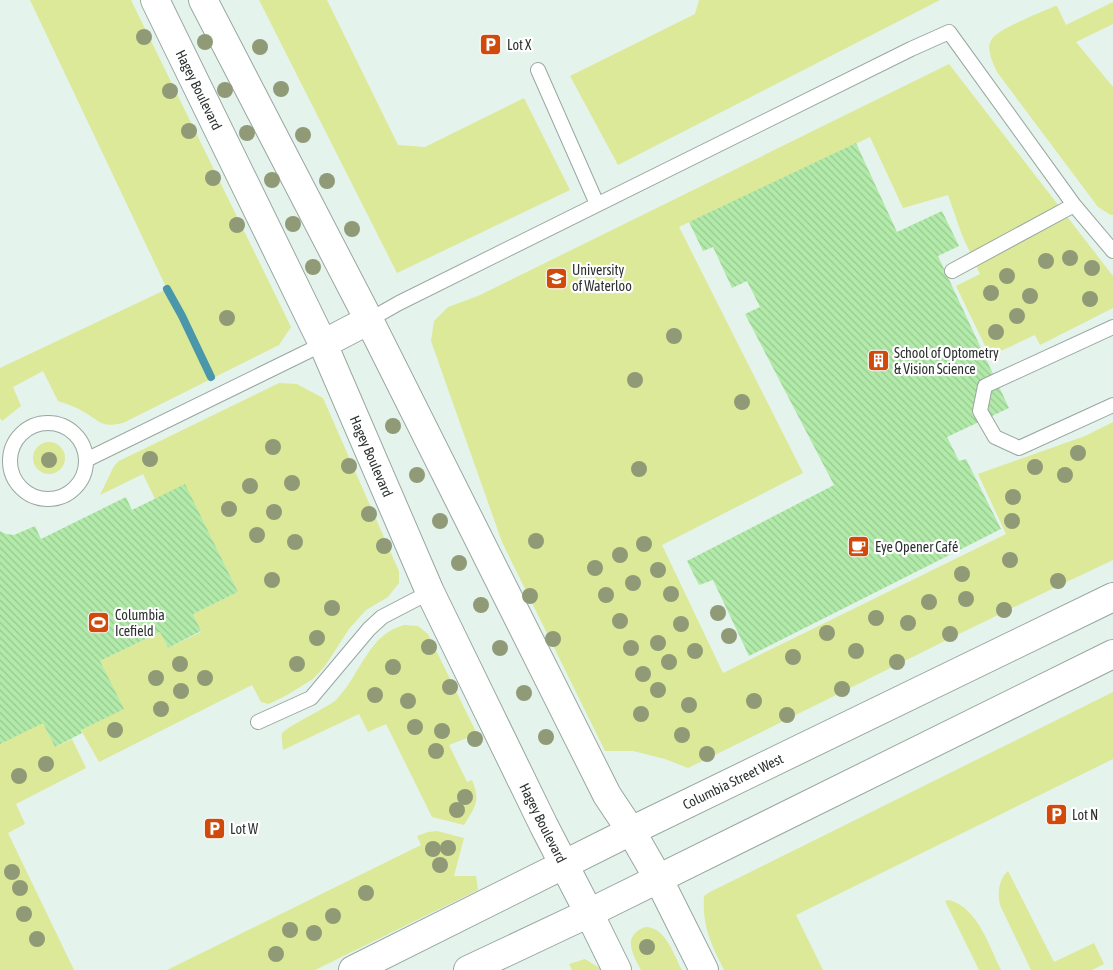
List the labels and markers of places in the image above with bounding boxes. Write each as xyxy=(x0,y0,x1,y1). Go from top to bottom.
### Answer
parking icon: Lot X xyxy=(479,33,503,57)
place label: Lot X xyxy=(507,37,532,53)
place label: University of Waterloo xyxy=(572,262,632,294)
school or university icon: University of Waterloo xyxy=(544,266,568,290)
place label: School of Optometry & Vision Science xyxy=(894,345,999,377)
building icon: School of Optometry & Vision Science xyxy=(866,349,890,373)
cafe icon: Eye Opener Café xyxy=(847,535,871,559)
place label: Eye Opener Café xyxy=(875,539,958,555)
place label: Columbia Icefield xyxy=(115,607,165,639)
sports icon: Columbia Icefield xyxy=(87,611,111,635)
parking icon: Lot N xyxy=(1044,803,1068,827)
place label: Lot N xyxy=(1072,807,1098,823)
parking icon: Lot W xyxy=(202,817,226,841)
place label: Lot W xyxy=(230,821,259,837)

